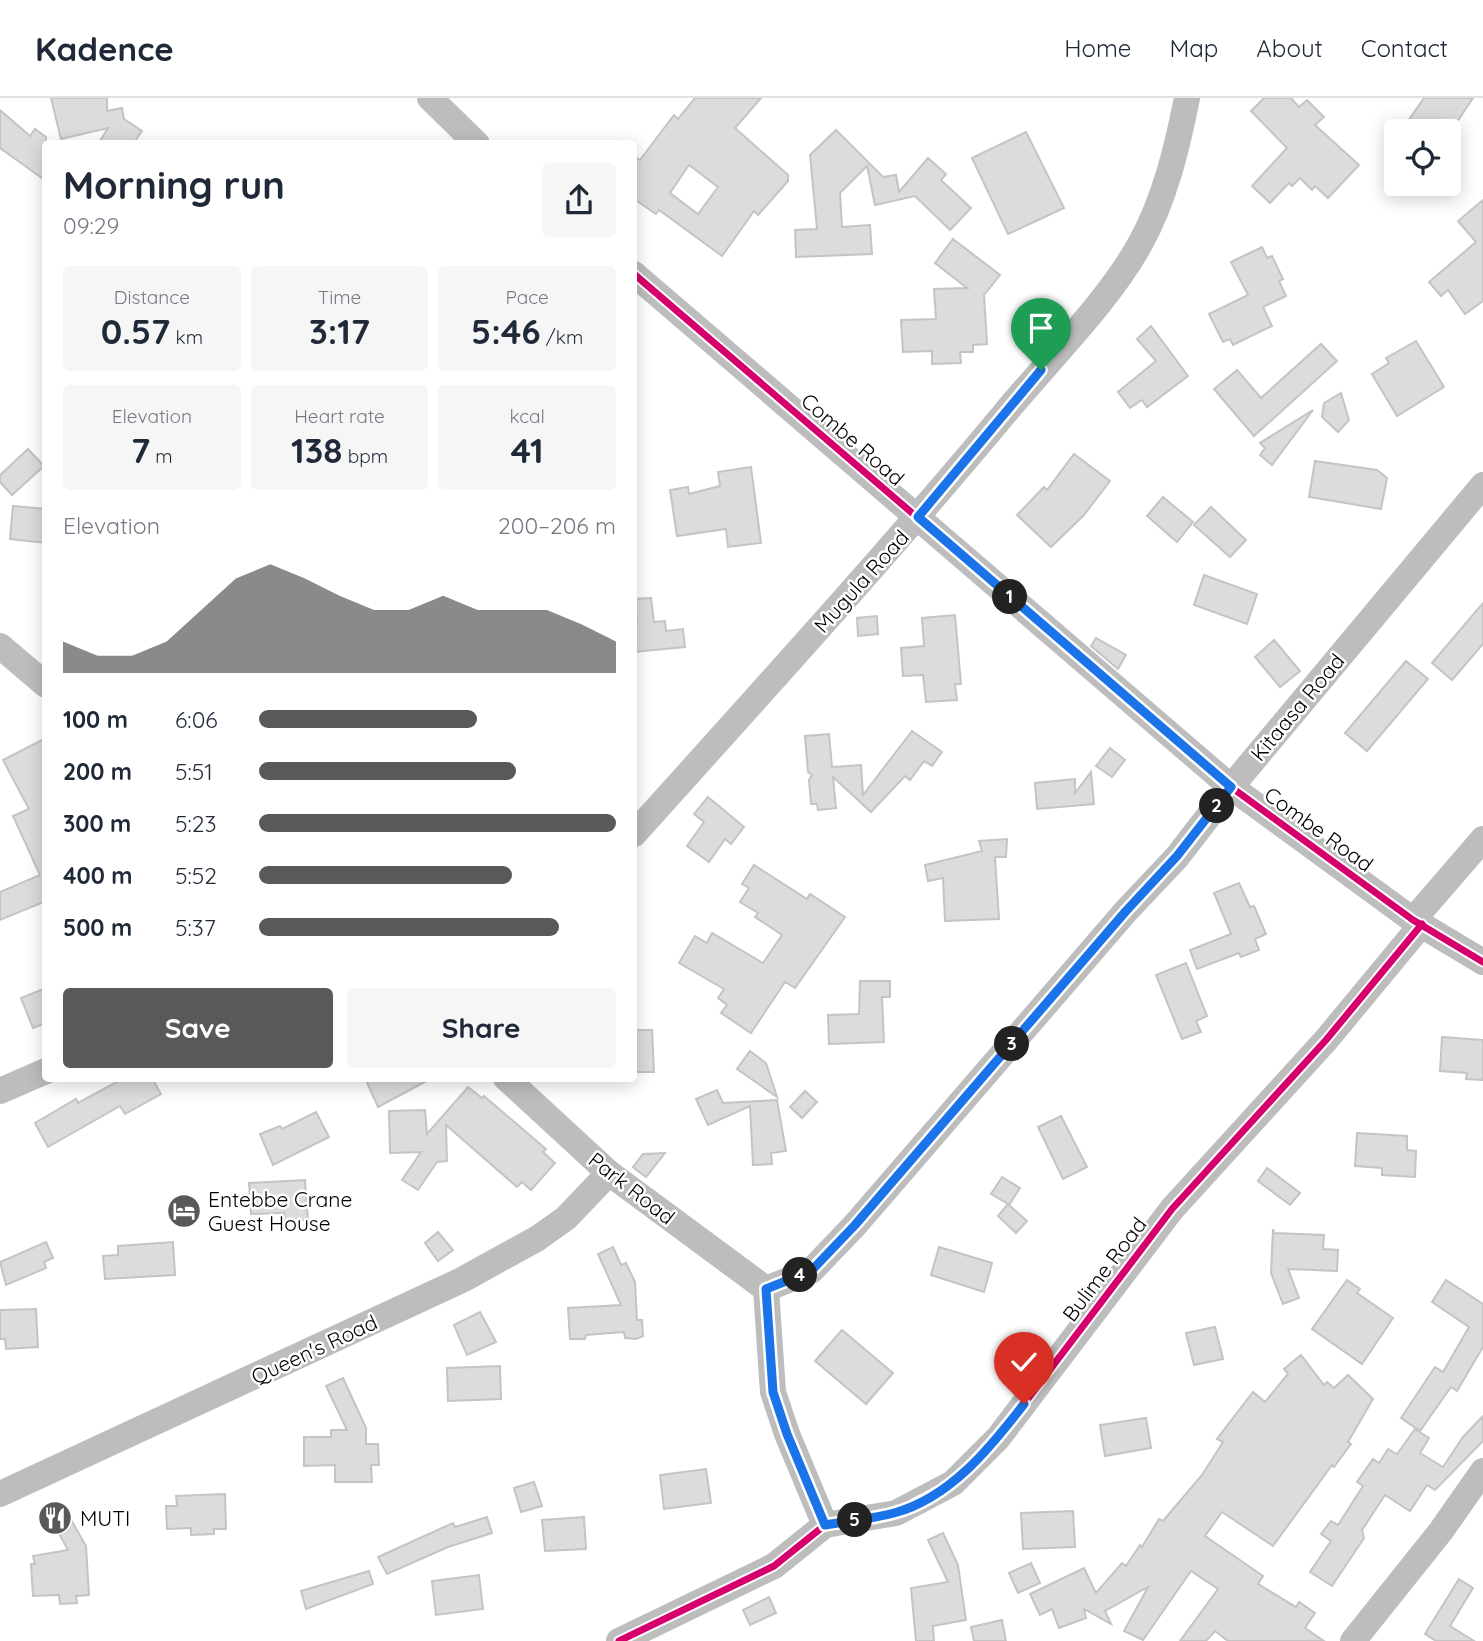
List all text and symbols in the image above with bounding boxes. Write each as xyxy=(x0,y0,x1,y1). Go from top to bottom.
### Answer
text: Kadence xyxy=(35,28,174,69)
text: Home xyxy=(1064,33,1131,63)
text: Map xyxy=(1169,33,1218,63)
text: About xyxy=(1256,33,1323,63)
text: Contact xyxy=(1361,33,1448,63)
map controls xyxy=(1384,119,1461,196)
button: locate xyxy=(1384,119,1461,196)
text: Morning run xyxy=(63,161,285,209)
button: share xyxy=(542,163,616,237)
text: 09:29 xyxy=(63,211,119,240)
text: Distance xyxy=(114,285,190,309)
text: Time xyxy=(318,285,361,309)
text: Pace xyxy=(506,285,549,309)
pin xyxy=(1011,298,1071,370)
text: 0.57 xyxy=(101,309,170,353)
text: 3:17 xyxy=(309,309,370,353)
text: 5:46 xyxy=(471,309,541,353)
icon: arrive xyxy=(1022,309,1060,347)
text: km xyxy=(170,325,203,349)
text: /km xyxy=(541,325,583,349)
street label: Combe Road xyxy=(796,387,910,491)
text: Elevation xyxy=(112,404,192,428)
text: Heart rate xyxy=(294,404,385,428)
text: kcal xyxy=(509,404,545,428)
text: 7 xyxy=(131,428,150,472)
text: 138 xyxy=(291,428,343,472)
text: 41 xyxy=(511,428,544,472)
text: m xyxy=(150,444,173,468)
text: bpm xyxy=(343,444,388,468)
text: Elevation xyxy=(63,511,160,540)
text: 200–206 m xyxy=(498,511,616,540)
street label: Mugula Road xyxy=(808,524,914,638)
pin: 1 xyxy=(992,580,1028,614)
text: 1 xyxy=(1006,584,1013,608)
street label: Kitaasa Road xyxy=(1245,648,1349,766)
text: 100 m xyxy=(63,705,128,734)
text: 6:06 xyxy=(175,705,218,734)
text: 200 m xyxy=(63,757,132,786)
text: 5:51 xyxy=(175,757,213,786)
street label: Combe Road xyxy=(1260,781,1378,877)
pin: 2 xyxy=(1200,788,1234,824)
text: 2 xyxy=(1211,793,1222,817)
text: 300 m xyxy=(63,809,131,838)
text: 5:23 xyxy=(175,809,217,838)
text: 400 m xyxy=(63,861,132,890)
text: 5:52 xyxy=(175,861,217,890)
text: 500 m xyxy=(63,913,132,942)
text: 5:37 xyxy=(175,913,216,942)
button: Save xyxy=(63,988,333,1068)
button: Share xyxy=(347,988,616,1068)
pin: 3 xyxy=(995,1026,1030,1062)
text: 3 xyxy=(1006,1031,1017,1055)
street label: Park Road xyxy=(584,1146,680,1230)
place label: Entebbe Crane Guest House xyxy=(208,1186,352,1236)
hotel icon: Entebbe Crane Guest House xyxy=(165,1192,203,1230)
street label: Bulime Road xyxy=(1056,1212,1152,1326)
pin: 4 xyxy=(782,1258,818,1292)
text: 4 xyxy=(794,1262,805,1286)
street label: Queen's Road xyxy=(247,1309,381,1389)
pin xyxy=(994,1332,1054,1404)
icon: check xyxy=(1005,1343,1043,1381)
restaurant icon: MUTI xyxy=(36,1499,74,1537)
pin: 5 xyxy=(838,1502,872,1538)
place label: MUTI xyxy=(80,1505,130,1531)
text: 5 xyxy=(849,1507,860,1531)

